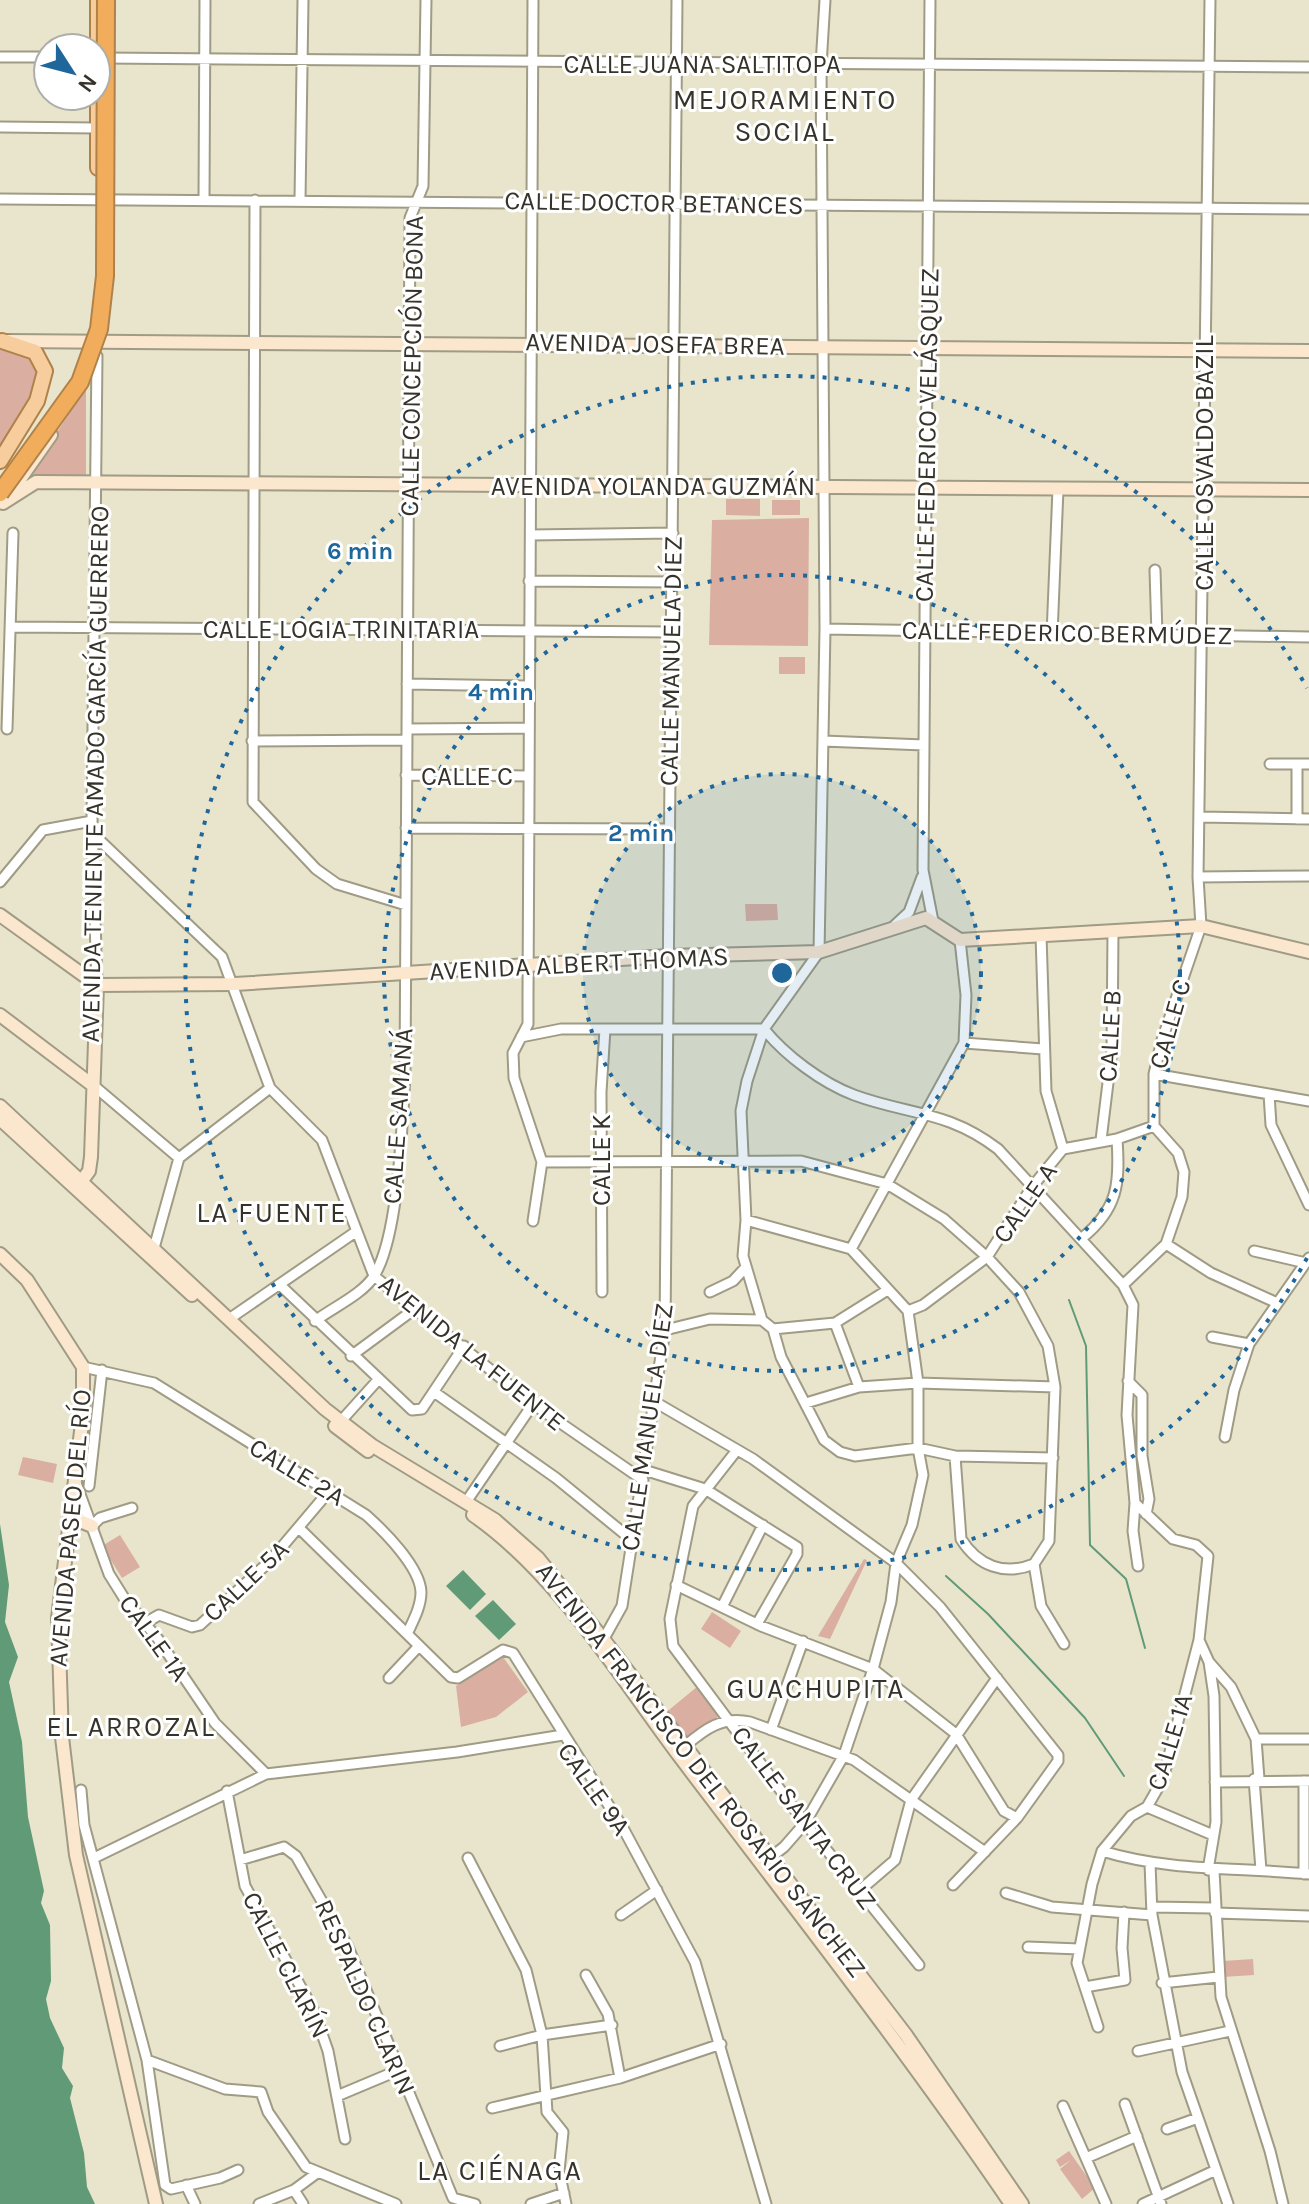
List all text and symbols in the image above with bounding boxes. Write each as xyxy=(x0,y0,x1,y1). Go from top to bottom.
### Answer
north arrow xyxy=(32,32,112,112)
street label: CALLE JUANA SALTITOPA xyxy=(563,49,841,80)
text: N xyxy=(72,69,103,97)
district label: MEJORAMIENTO SOCIAL xyxy=(673,83,897,148)
street label: CALLE DOCTOR BETANCES xyxy=(504,185,804,221)
street label: CALLE CONCEPCIÓN BONA xyxy=(393,215,430,517)
street label: CALLE FEDERICO VELÁSQUEZ xyxy=(908,268,945,602)
street label: AVENIDA JOSEFA BREA xyxy=(525,326,785,362)
street label: CALLE OSVALDO BAZIL xyxy=(1189,335,1220,591)
street label: AVENIDA YOLANDA GUZMÁN xyxy=(491,470,815,502)
street label: AVENIDA TENIENTE AMADO GARCÍA GUERRERO xyxy=(74,505,115,1043)
street label: CALLE MANUELA DÍEZ xyxy=(652,536,689,786)
text: 6 min xyxy=(327,537,393,565)
street label: CALLE LOGIA TRINITARIA xyxy=(203,614,479,645)
street label: CALLE FEDERICO BERMÚDEZ xyxy=(901,614,1233,651)
text: 4 min xyxy=(468,678,534,706)
street label: CALLE C xyxy=(421,761,513,792)
text: 2 min xyxy=(608,819,674,847)
street label: AVENIDA ALBERT THOMAS xyxy=(429,941,729,987)
centre of rings xyxy=(768,959,796,987)
street label: CALLE C xyxy=(1142,976,1198,1072)
street label: CALLE B xyxy=(1092,989,1128,1083)
street label: CALLE SAMANÁ xyxy=(375,1027,420,1205)
street label: CALLE K xyxy=(586,1114,617,1206)
street label: CALLE A xyxy=(986,1157,1064,1249)
district label: LA FUENTE xyxy=(196,1196,348,1229)
street label: AVENIDA LA FUENTE xyxy=(373,1268,571,1438)
street label: CALLE MANUELA DÍEZ xyxy=(613,1301,680,1553)
street label: AVENIDA PASEO DEL RÍO xyxy=(41,1388,98,1668)
street label: CALLE 2A xyxy=(244,1431,350,1513)
street label: CALLE 5A xyxy=(197,1534,295,1628)
street label: AVENIDA FRANCISCO DEL ROSARIO SÁNCHEZ xyxy=(529,1556,874,1984)
street label: CALLE 1A xyxy=(112,1589,196,1687)
district label: GUACHUPITA xyxy=(727,1672,905,1705)
street label: CALLE 1A xyxy=(1141,1690,1199,1794)
district label: EL ARROZAL xyxy=(46,1710,216,1743)
street label: CALLE SANTA CRUZ xyxy=(725,1720,883,1916)
street label: CALLE 9A xyxy=(551,1737,637,1841)
street label: CALLE CLARÍN xyxy=(236,1886,337,2043)
street label: RESPALDO CLARIN xyxy=(308,1894,422,2100)
district label: LA CIÉNAGA xyxy=(417,2153,583,2187)

